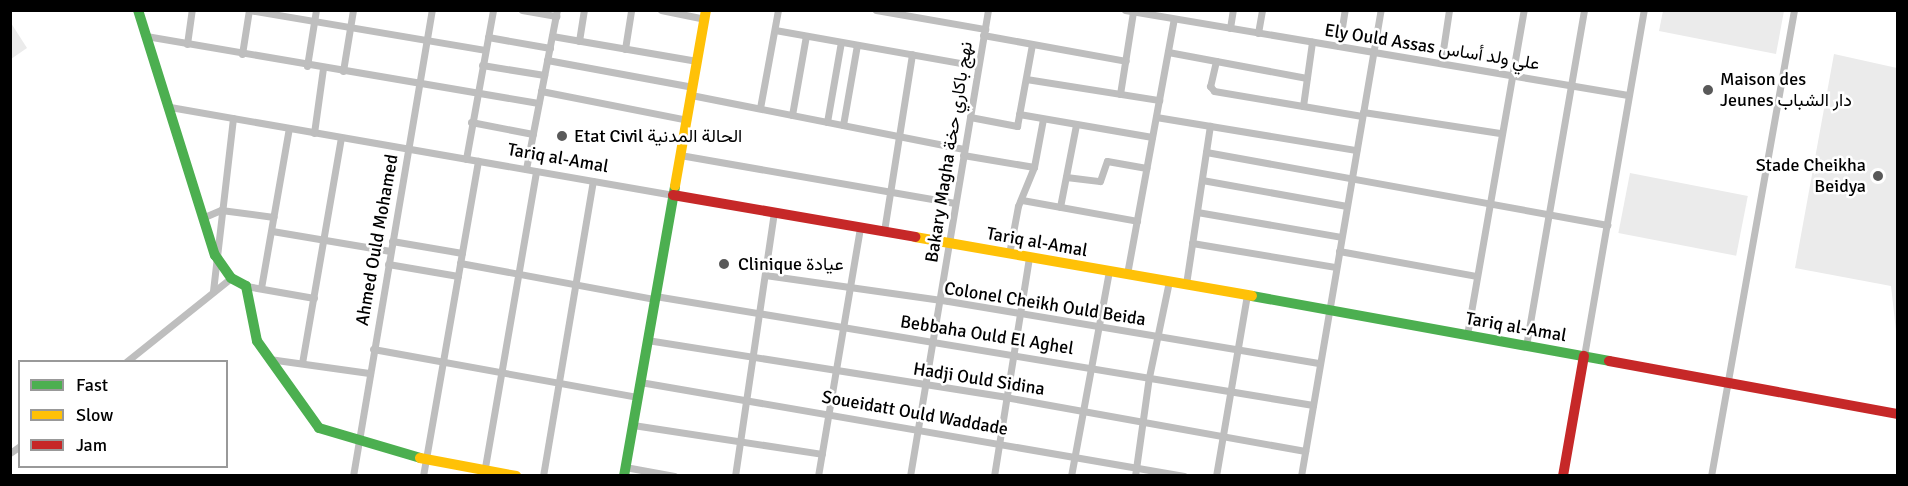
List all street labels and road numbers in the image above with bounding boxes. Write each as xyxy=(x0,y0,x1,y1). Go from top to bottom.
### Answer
street label: Ely Ould Assas علي ولد أساس xyxy=(1323,19,1541,75)
street label: Bakary Magha نهج باكاري حخة xyxy=(921,40,977,264)
street label: Tariq al-Amal xyxy=(506,138,610,178)
street label: Ahmed Ould Mohamed xyxy=(351,153,403,327)
street label: Tariq al-Amal xyxy=(985,222,1089,262)
street label: Colonel Cheikh Ould Beida xyxy=(943,277,1147,331)
street label: Tariq al-Amal xyxy=(1464,307,1568,347)
street label: Bebbaha Ould El Aghel xyxy=(899,311,1075,359)
street label: Hadji Ould Sidina xyxy=(912,358,1046,400)
street label: Soueidatt Ould Waddade xyxy=(820,386,1010,440)

